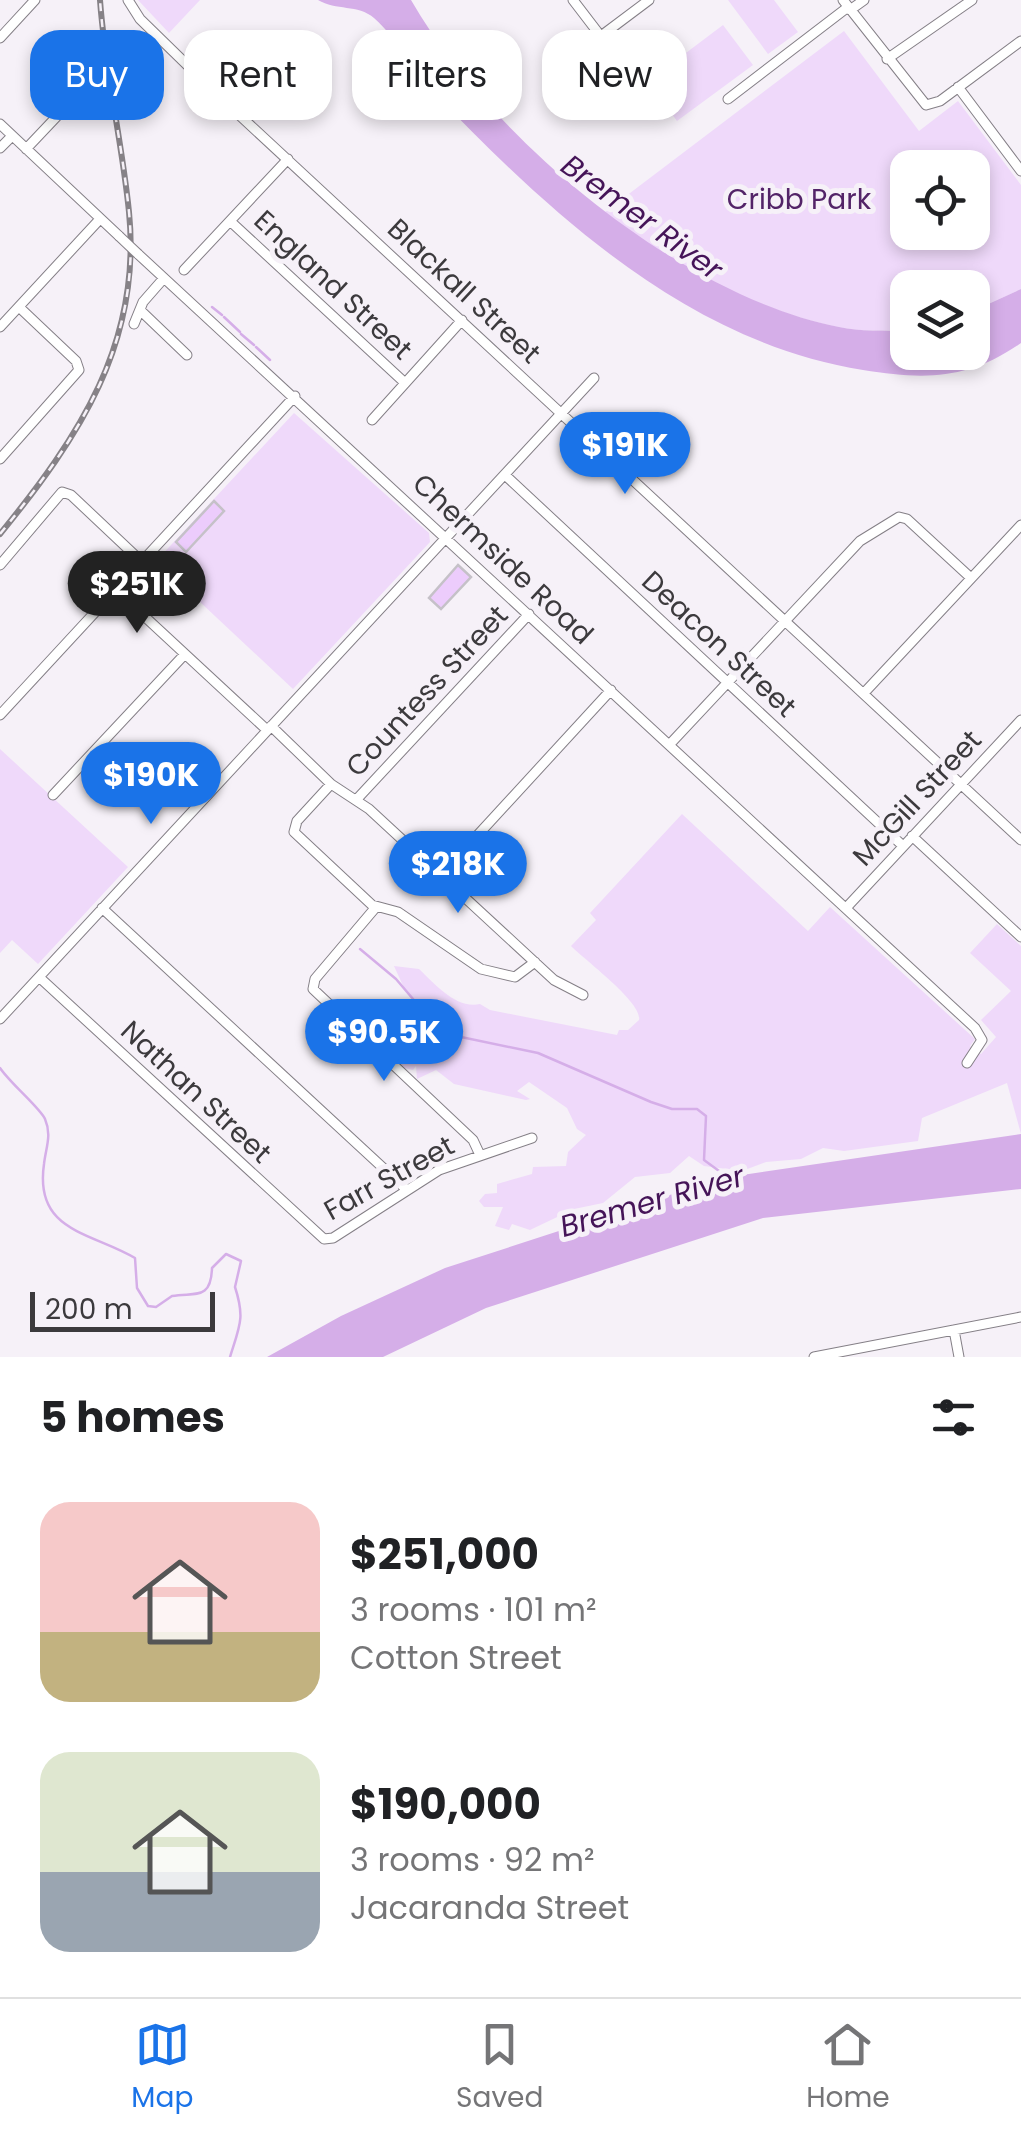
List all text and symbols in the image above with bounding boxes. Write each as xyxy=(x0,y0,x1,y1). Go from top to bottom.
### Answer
chip: Buy xyxy=(30,30,164,120)
chip: Rent xyxy=(184,30,332,120)
chip: Filters xyxy=(352,30,522,120)
chip: New xyxy=(542,30,687,120)
water label: Bremer River xyxy=(552,144,732,291)
map controls xyxy=(890,150,990,370)
button: locate xyxy=(890,150,990,250)
park label: Cribb Park xyxy=(727,180,872,219)
street label: England Street xyxy=(245,201,421,369)
street label: Blackall Street xyxy=(379,210,549,372)
button: layers xyxy=(890,270,990,370)
pin: $191K xyxy=(555,412,695,497)
text: $191K xyxy=(581,422,669,467)
street label: Chermside Road xyxy=(404,465,602,653)
pin: $251K xyxy=(67,551,207,636)
text: $251K xyxy=(90,561,184,606)
street label: Deacon Street xyxy=(633,562,805,726)
street label: Countess Street xyxy=(337,597,517,785)
street label: McGill Street xyxy=(844,721,990,875)
pin: $190K xyxy=(81,742,221,827)
text: $190K xyxy=(103,752,199,797)
pin: $218K xyxy=(388,831,528,916)
text: $218K xyxy=(411,841,505,886)
pin: $90.5K xyxy=(303,999,465,1084)
text: $90.5K xyxy=(327,1009,441,1054)
street label: Nathan Street xyxy=(112,1012,280,1172)
street label: Farr Street xyxy=(317,1126,461,1230)
water label: Bremer River xyxy=(555,1154,750,1248)
scale bar xyxy=(30,1287,215,1332)
text: 200 m xyxy=(45,1290,133,1329)
text: 5 homes xyxy=(40,1388,225,1447)
icon: filters xyxy=(926,1390,981,1445)
text: $251,000 xyxy=(350,1525,539,1584)
icon: home xyxy=(120,1542,240,1662)
text: 3 rooms · 101 m² xyxy=(350,1587,596,1632)
text: Cotton Street xyxy=(350,1635,562,1680)
text: $190,000 xyxy=(350,1775,541,1834)
icon: home xyxy=(120,1792,240,1912)
text: 3 rooms · 92 m² xyxy=(350,1837,594,1882)
text: Jacaranda Street xyxy=(350,1885,629,1930)
tab: Map xyxy=(131,2017,193,2119)
tab: Saved xyxy=(456,2017,543,2119)
tab: Home xyxy=(806,2017,890,2119)

